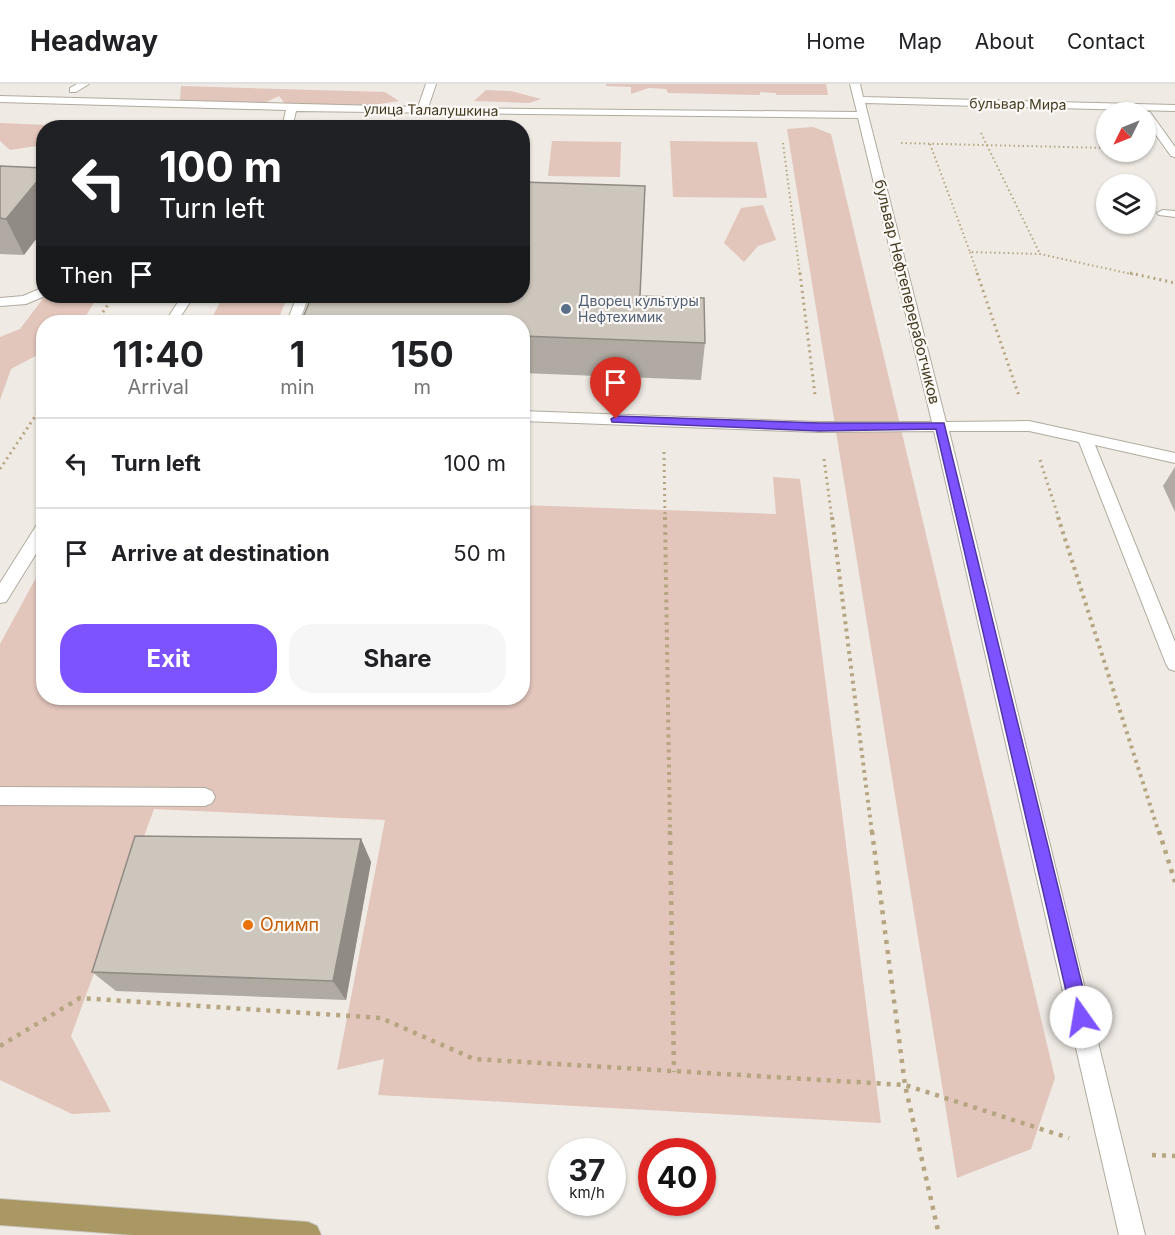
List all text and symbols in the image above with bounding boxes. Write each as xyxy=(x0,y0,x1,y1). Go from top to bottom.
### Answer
text: Headway xyxy=(30,24,158,58)
text: Home xyxy=(806,29,865,54)
text: Map xyxy=(898,29,942,54)
text: About xyxy=(975,29,1034,54)
text: Contact xyxy=(1067,29,1145,54)
street label: бульвар Мира xyxy=(969,94,1067,113)
street label: улица Талалушкина xyxy=(363,100,499,119)
north arrow xyxy=(1096,102,1156,162)
map controls xyxy=(1096,102,1156,234)
text: 100 m xyxy=(159,141,282,192)
icon: left xyxy=(60,144,138,222)
button: layers xyxy=(1096,174,1156,234)
street label: бульвар Нефтепереработчиков xyxy=(870,178,945,406)
text: Turn left xyxy=(159,192,265,225)
icon: arrive xyxy=(125,258,158,291)
text: Then xyxy=(60,262,113,288)
place label: Дворец культуры Нефтехимик xyxy=(578,292,699,325)
marker: Дворец культуры Нефтехимик xyxy=(559,302,573,316)
text: 11:40 xyxy=(112,332,204,376)
text: 1 xyxy=(290,332,305,376)
text: 150 xyxy=(391,332,454,376)
pin xyxy=(590,357,641,419)
icon: arrive xyxy=(599,366,632,399)
text: Arrival xyxy=(127,375,189,399)
text: min xyxy=(280,375,315,399)
text: m xyxy=(414,375,431,399)
icon: left xyxy=(60,447,93,480)
text: Turn left xyxy=(111,450,201,476)
text: 100 m xyxy=(444,450,506,476)
icon: arrive xyxy=(60,537,93,570)
text: Arrive at destination xyxy=(111,540,330,566)
text: 50 m xyxy=(453,540,506,566)
button: Exit xyxy=(60,624,277,693)
button: Share xyxy=(289,624,506,693)
place label: Олимп xyxy=(260,914,319,935)
marker: Олимп xyxy=(241,918,255,932)
position arrow xyxy=(1049,985,1113,1049)
speed limit sign: 40 xyxy=(638,1138,716,1216)
text: 37 xyxy=(569,1152,605,1188)
text: km/h xyxy=(569,1183,605,1202)

